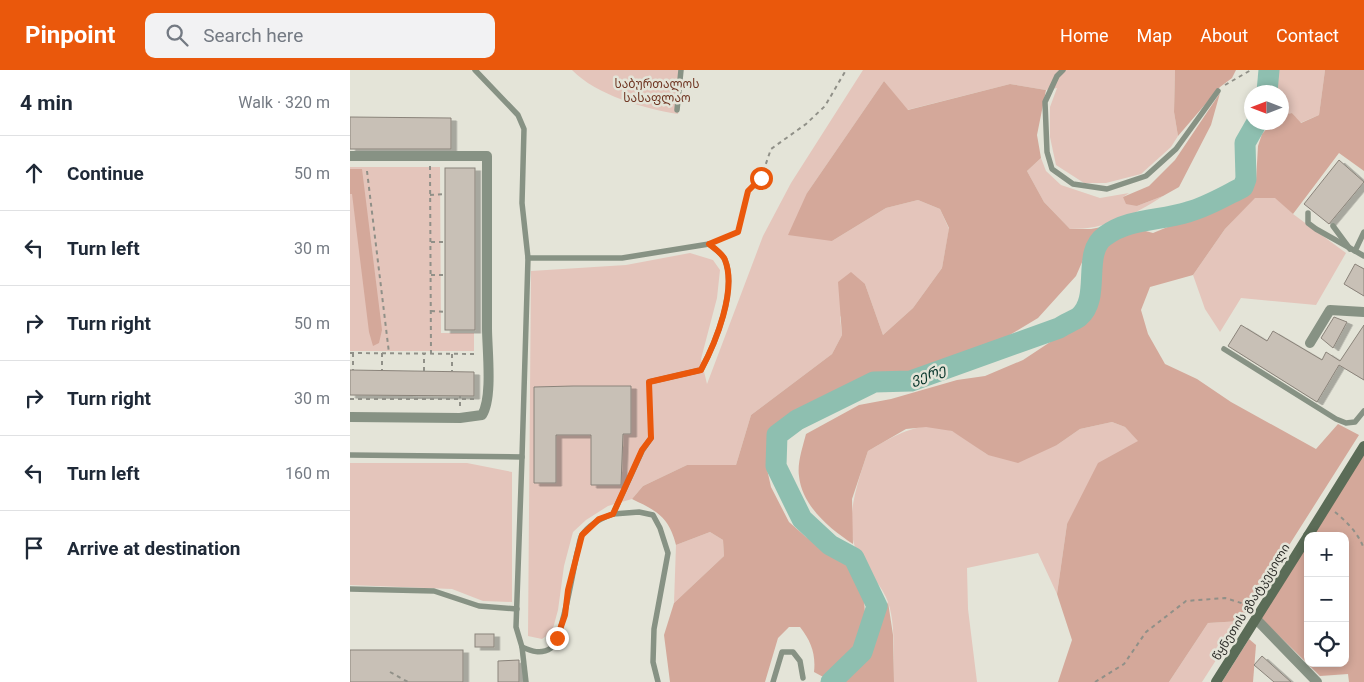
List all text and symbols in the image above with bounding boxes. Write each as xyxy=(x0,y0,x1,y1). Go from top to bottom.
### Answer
search box xyxy=(145,13,495,58)
text: Pinpoint xyxy=(25,21,115,49)
icon: search xyxy=(163,21,191,49)
text: Search here xyxy=(203,24,303,47)
text: Home xyxy=(1060,25,1109,46)
text: Map xyxy=(1137,25,1172,46)
text: About xyxy=(1200,25,1248,46)
text: Contact xyxy=(1276,25,1339,46)
park label: საბურთალოს სასაფლაო xyxy=(614,77,700,106)
north arrow xyxy=(1244,85,1289,130)
text: 4 min xyxy=(20,91,73,115)
text: Walk · 320 m xyxy=(238,93,330,112)
icon: ahead xyxy=(20,159,48,187)
text: Continue xyxy=(67,162,144,185)
text: 50 m xyxy=(294,164,330,183)
route start xyxy=(750,167,773,190)
icon: left xyxy=(20,234,48,262)
text: Turn left xyxy=(67,237,140,260)
text: 30 m xyxy=(294,239,330,258)
icon: right xyxy=(20,309,48,337)
text: Turn right xyxy=(67,312,151,335)
text: 50 m xyxy=(294,314,330,333)
water label: ვერე xyxy=(909,361,948,388)
icon: right xyxy=(20,384,48,412)
text: Turn right xyxy=(67,387,151,410)
text: 30 m xyxy=(294,389,330,408)
icon: left xyxy=(20,459,48,487)
text: Turn left xyxy=(67,462,140,485)
text: 160 m xyxy=(285,464,330,483)
map controls xyxy=(1304,532,1349,667)
button: + xyxy=(1304,532,1349,577)
icon: arrive xyxy=(20,534,48,562)
text: Arrive at destination xyxy=(67,537,240,560)
street label: წყნეთის გზატკეცილი xyxy=(1209,541,1294,663)
button: − xyxy=(1304,577,1349,622)
button: locate xyxy=(1304,622,1349,667)
route end xyxy=(546,627,569,650)

